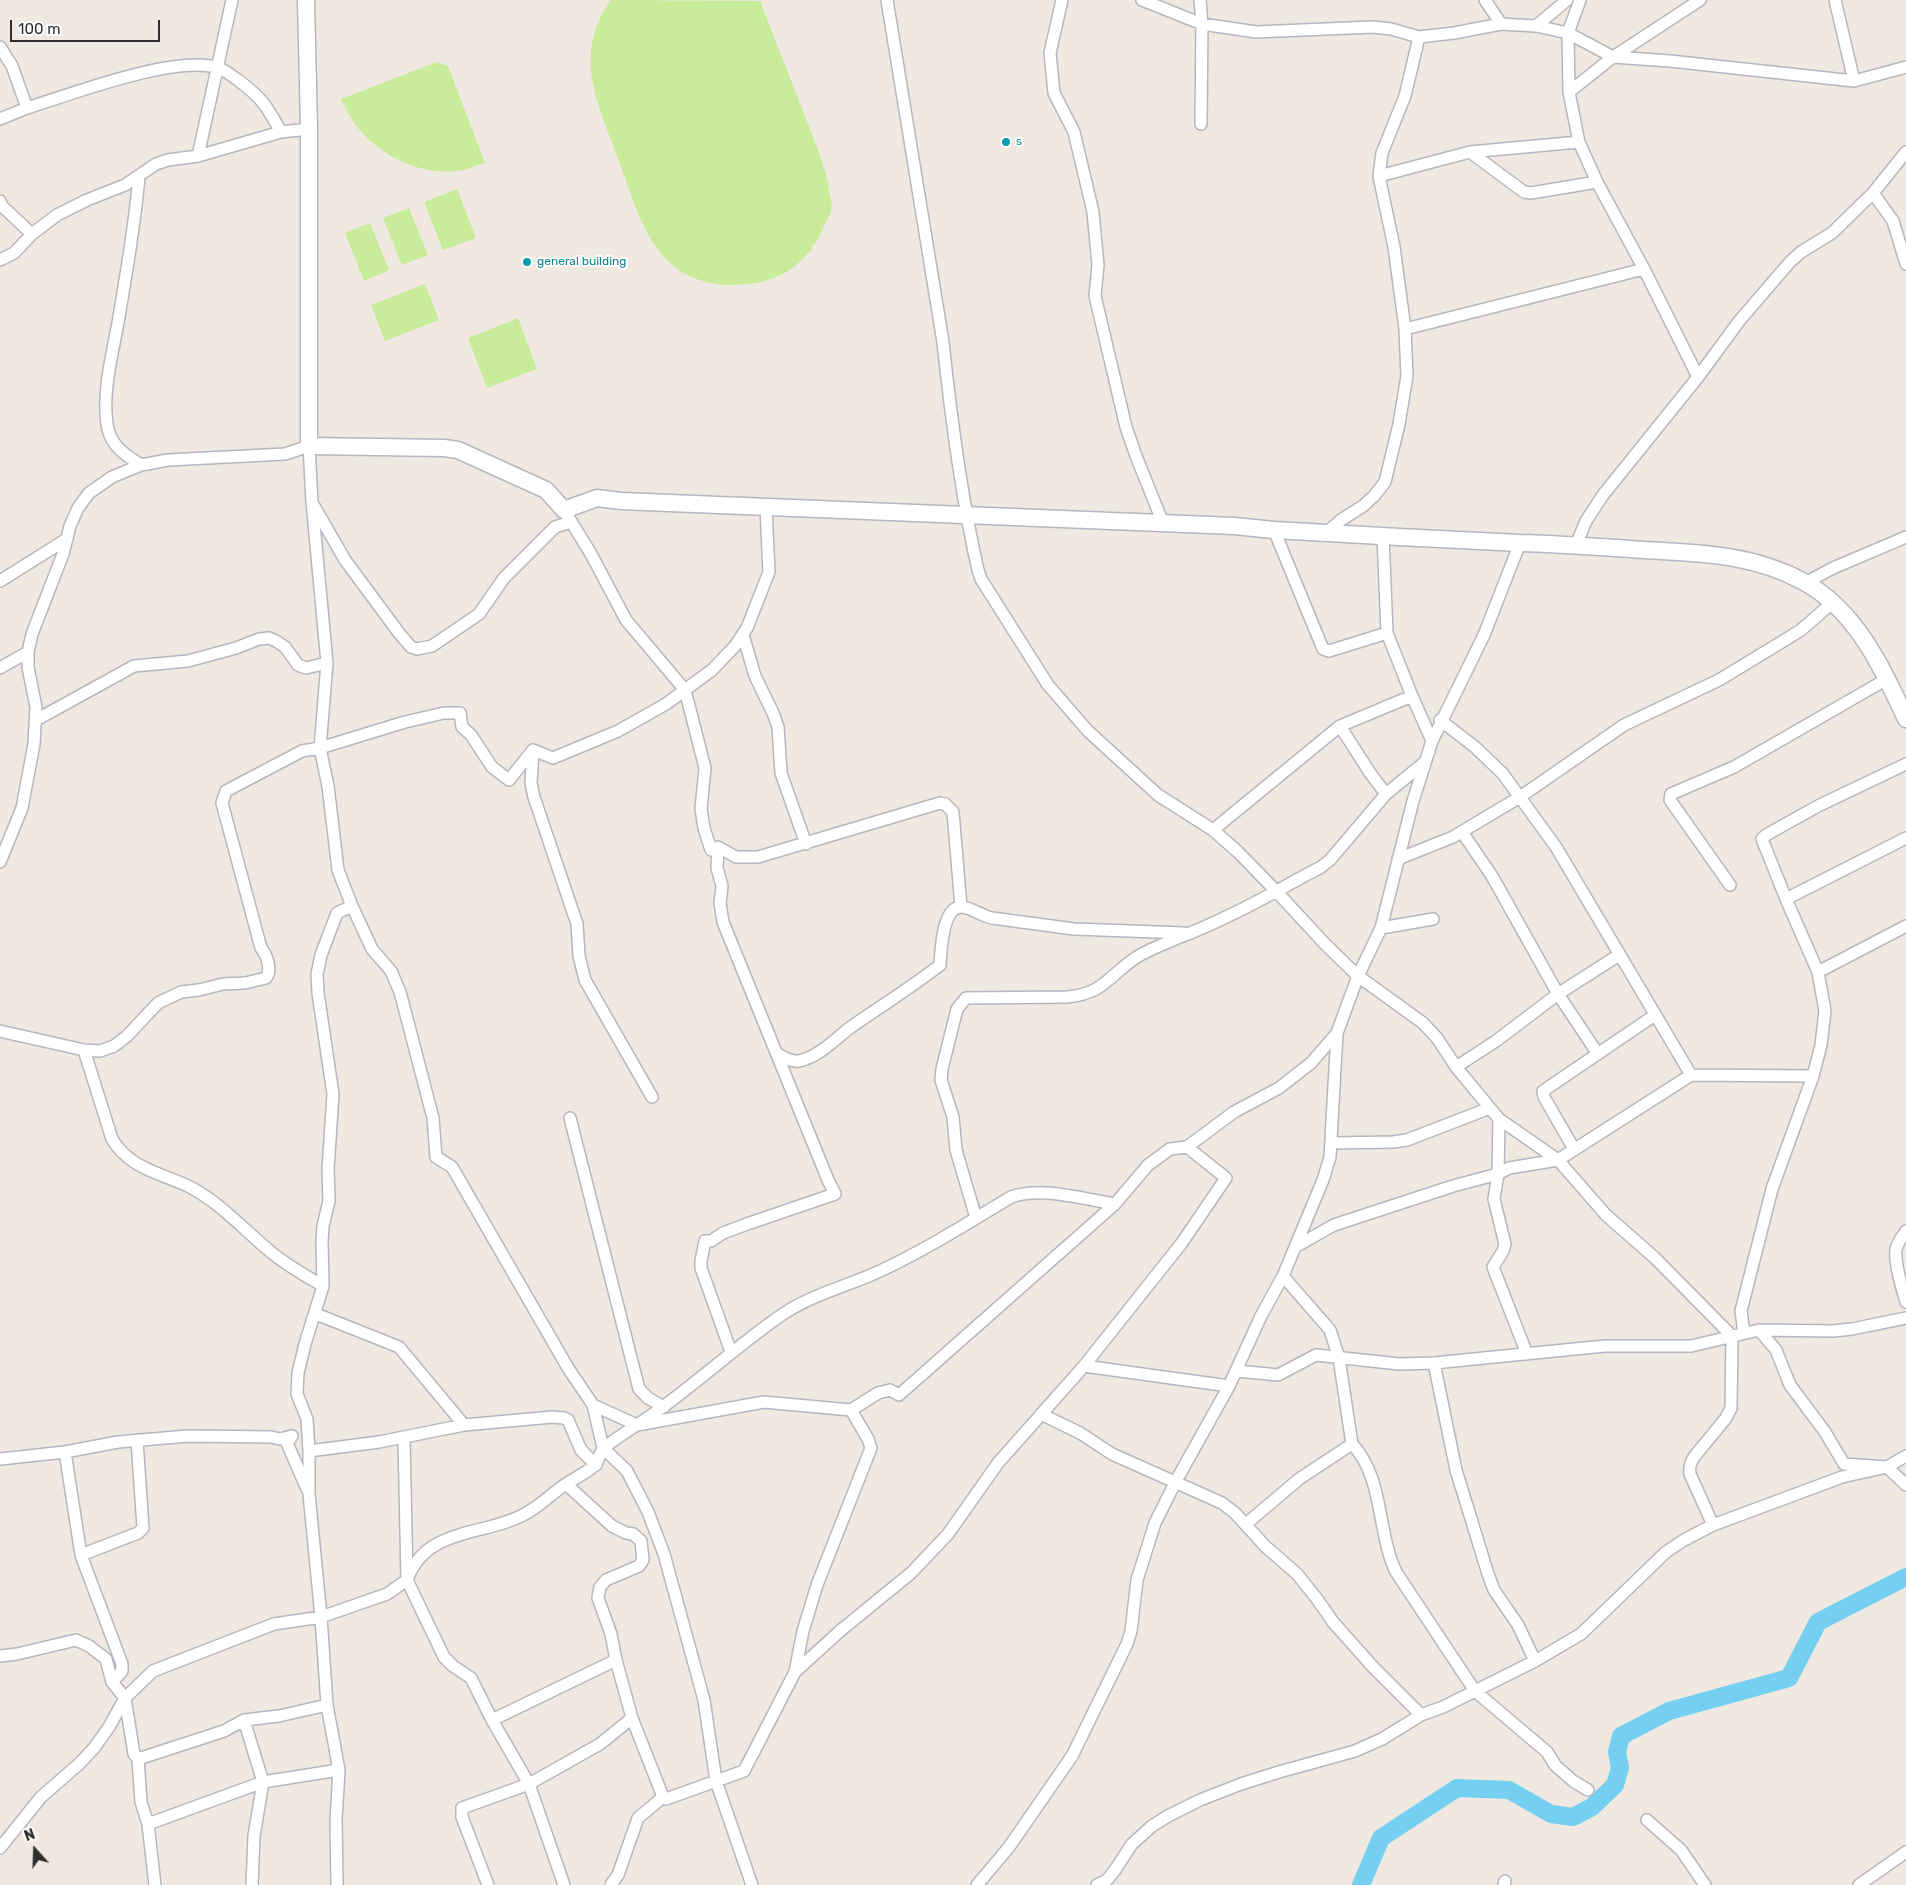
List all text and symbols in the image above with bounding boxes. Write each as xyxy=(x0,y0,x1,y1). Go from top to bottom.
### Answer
scale bar xyxy=(12,10,162,42)
text: 100 m xyxy=(18,20,60,38)
place label: s xyxy=(1016,135,1022,149)
marker: s xyxy=(1000,136,1012,148)
place label: general building xyxy=(537,255,626,269)
marker: general building xyxy=(521,256,533,268)
north arrow xyxy=(10,1825,60,1875)
text: N xyxy=(22,1826,37,1845)

